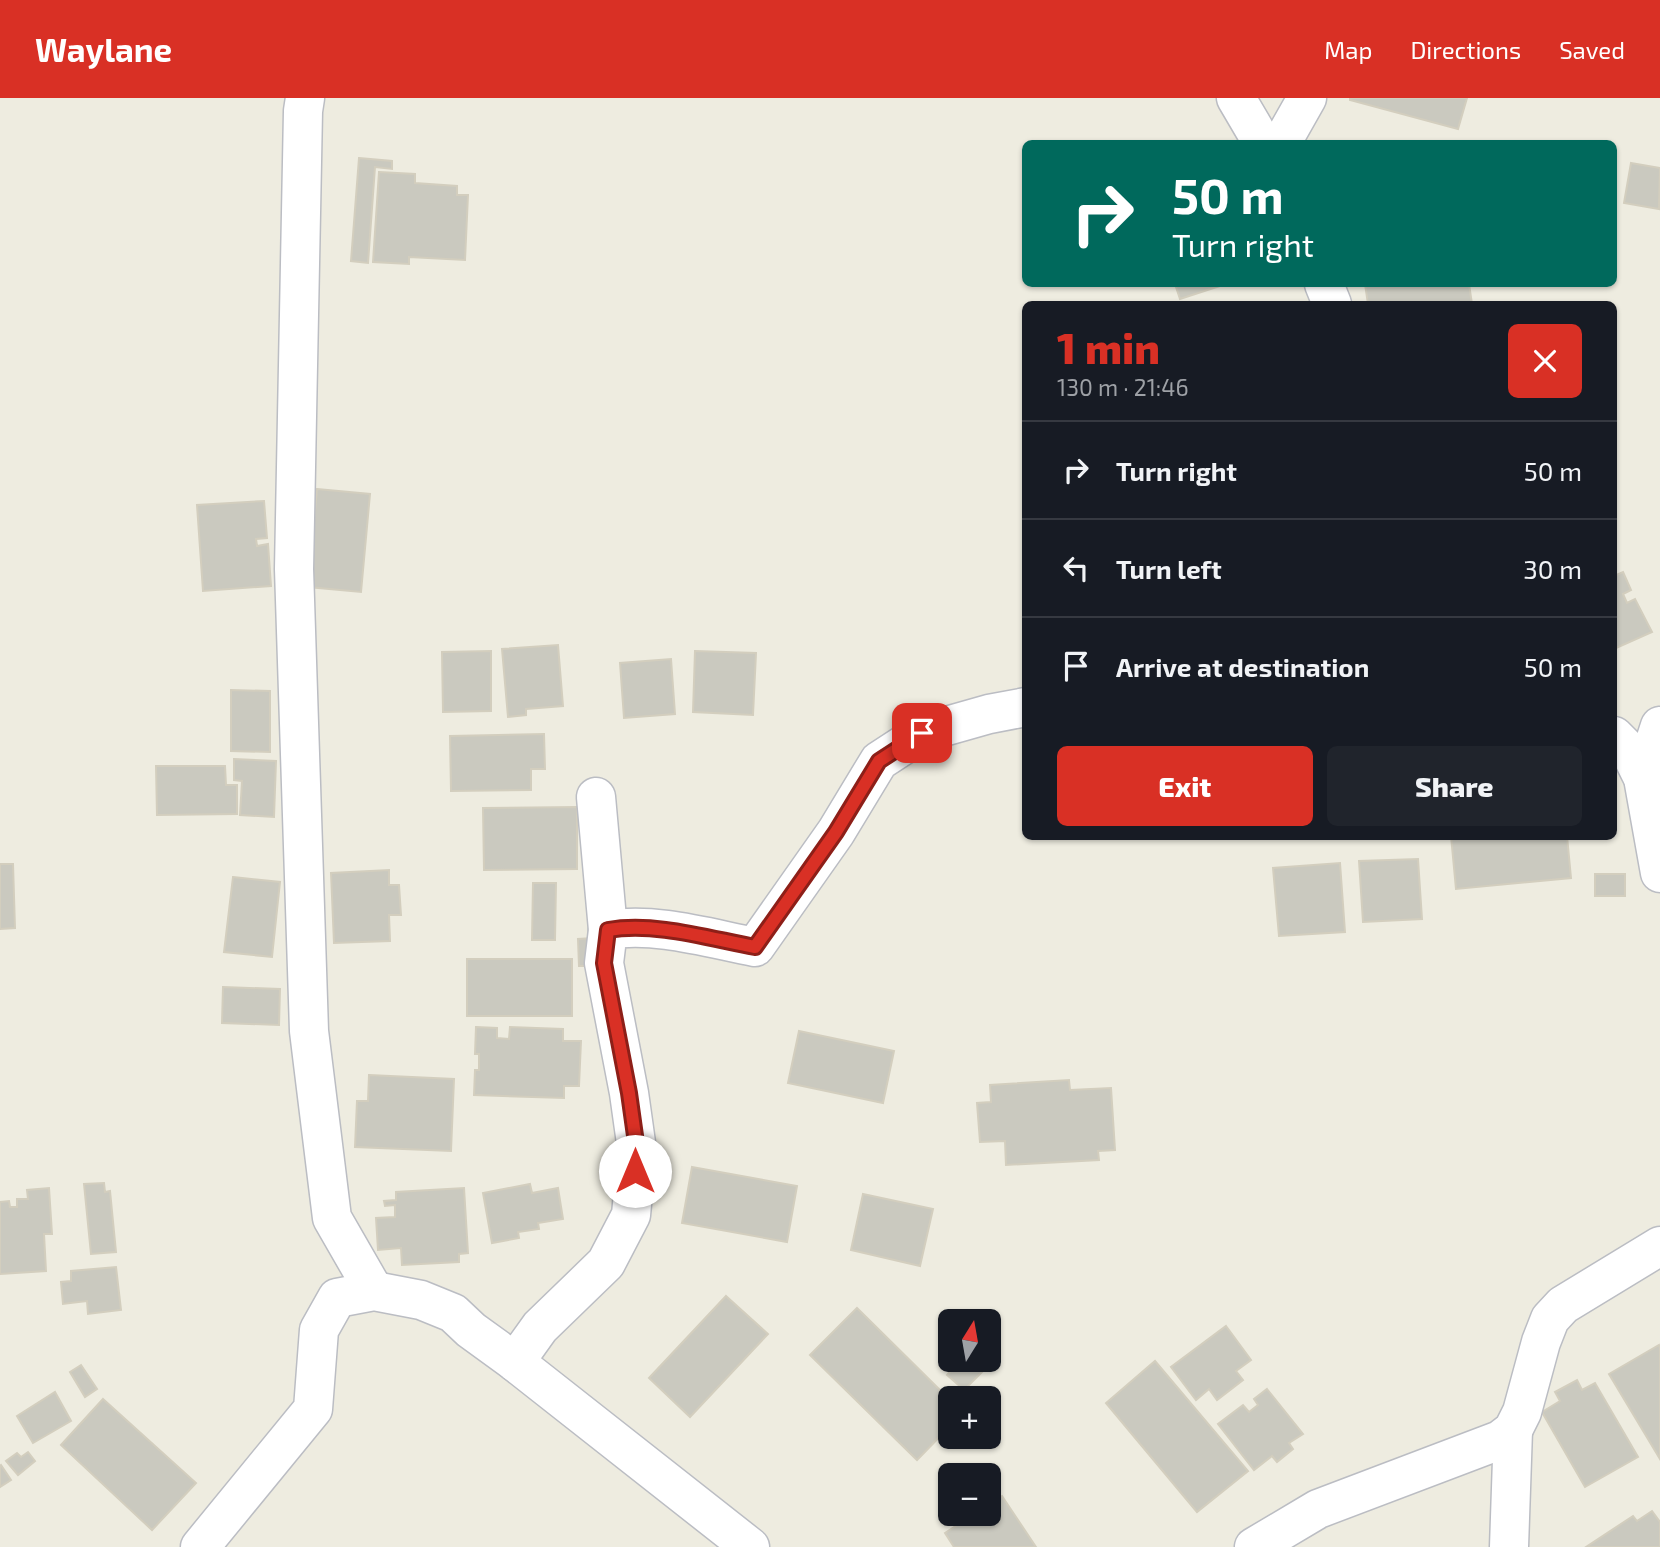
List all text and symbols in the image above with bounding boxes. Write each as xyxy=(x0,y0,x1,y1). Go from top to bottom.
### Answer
text: Waylane xyxy=(35,29,172,69)
text: Map xyxy=(1324,35,1372,64)
text: Directions xyxy=(1410,35,1521,64)
text: Saved xyxy=(1559,35,1625,64)
text: 50 m xyxy=(1172,165,1284,224)
icon: right xyxy=(1057,168,1148,259)
text: Turn right xyxy=(1172,225,1314,263)
text: 1 min xyxy=(1057,322,1160,372)
button: close xyxy=(1508,324,1582,398)
text: 130 m · 21:46 xyxy=(1057,373,1189,401)
icon: right xyxy=(1057,451,1095,489)
text: Turn right xyxy=(1116,455,1237,486)
text: 50 m xyxy=(1524,455,1582,486)
icon: left xyxy=(1057,549,1095,587)
text: Turn left xyxy=(1116,553,1222,584)
text: 30 m xyxy=(1523,553,1582,584)
icon: arrive xyxy=(1057,647,1095,685)
text: Arrive at destination xyxy=(1116,651,1369,682)
text: 50 m xyxy=(1524,651,1582,682)
pin xyxy=(892,703,952,763)
icon: arrive xyxy=(903,714,941,752)
button: Exit xyxy=(1057,746,1313,826)
button: Share xyxy=(1327,746,1582,826)
position arrow xyxy=(598,1134,672,1208)
north arrow xyxy=(938,1309,1001,1372)
map controls xyxy=(938,1309,1001,1526)
button: + xyxy=(938,1386,1001,1449)
button: − xyxy=(938,1463,1001,1526)

